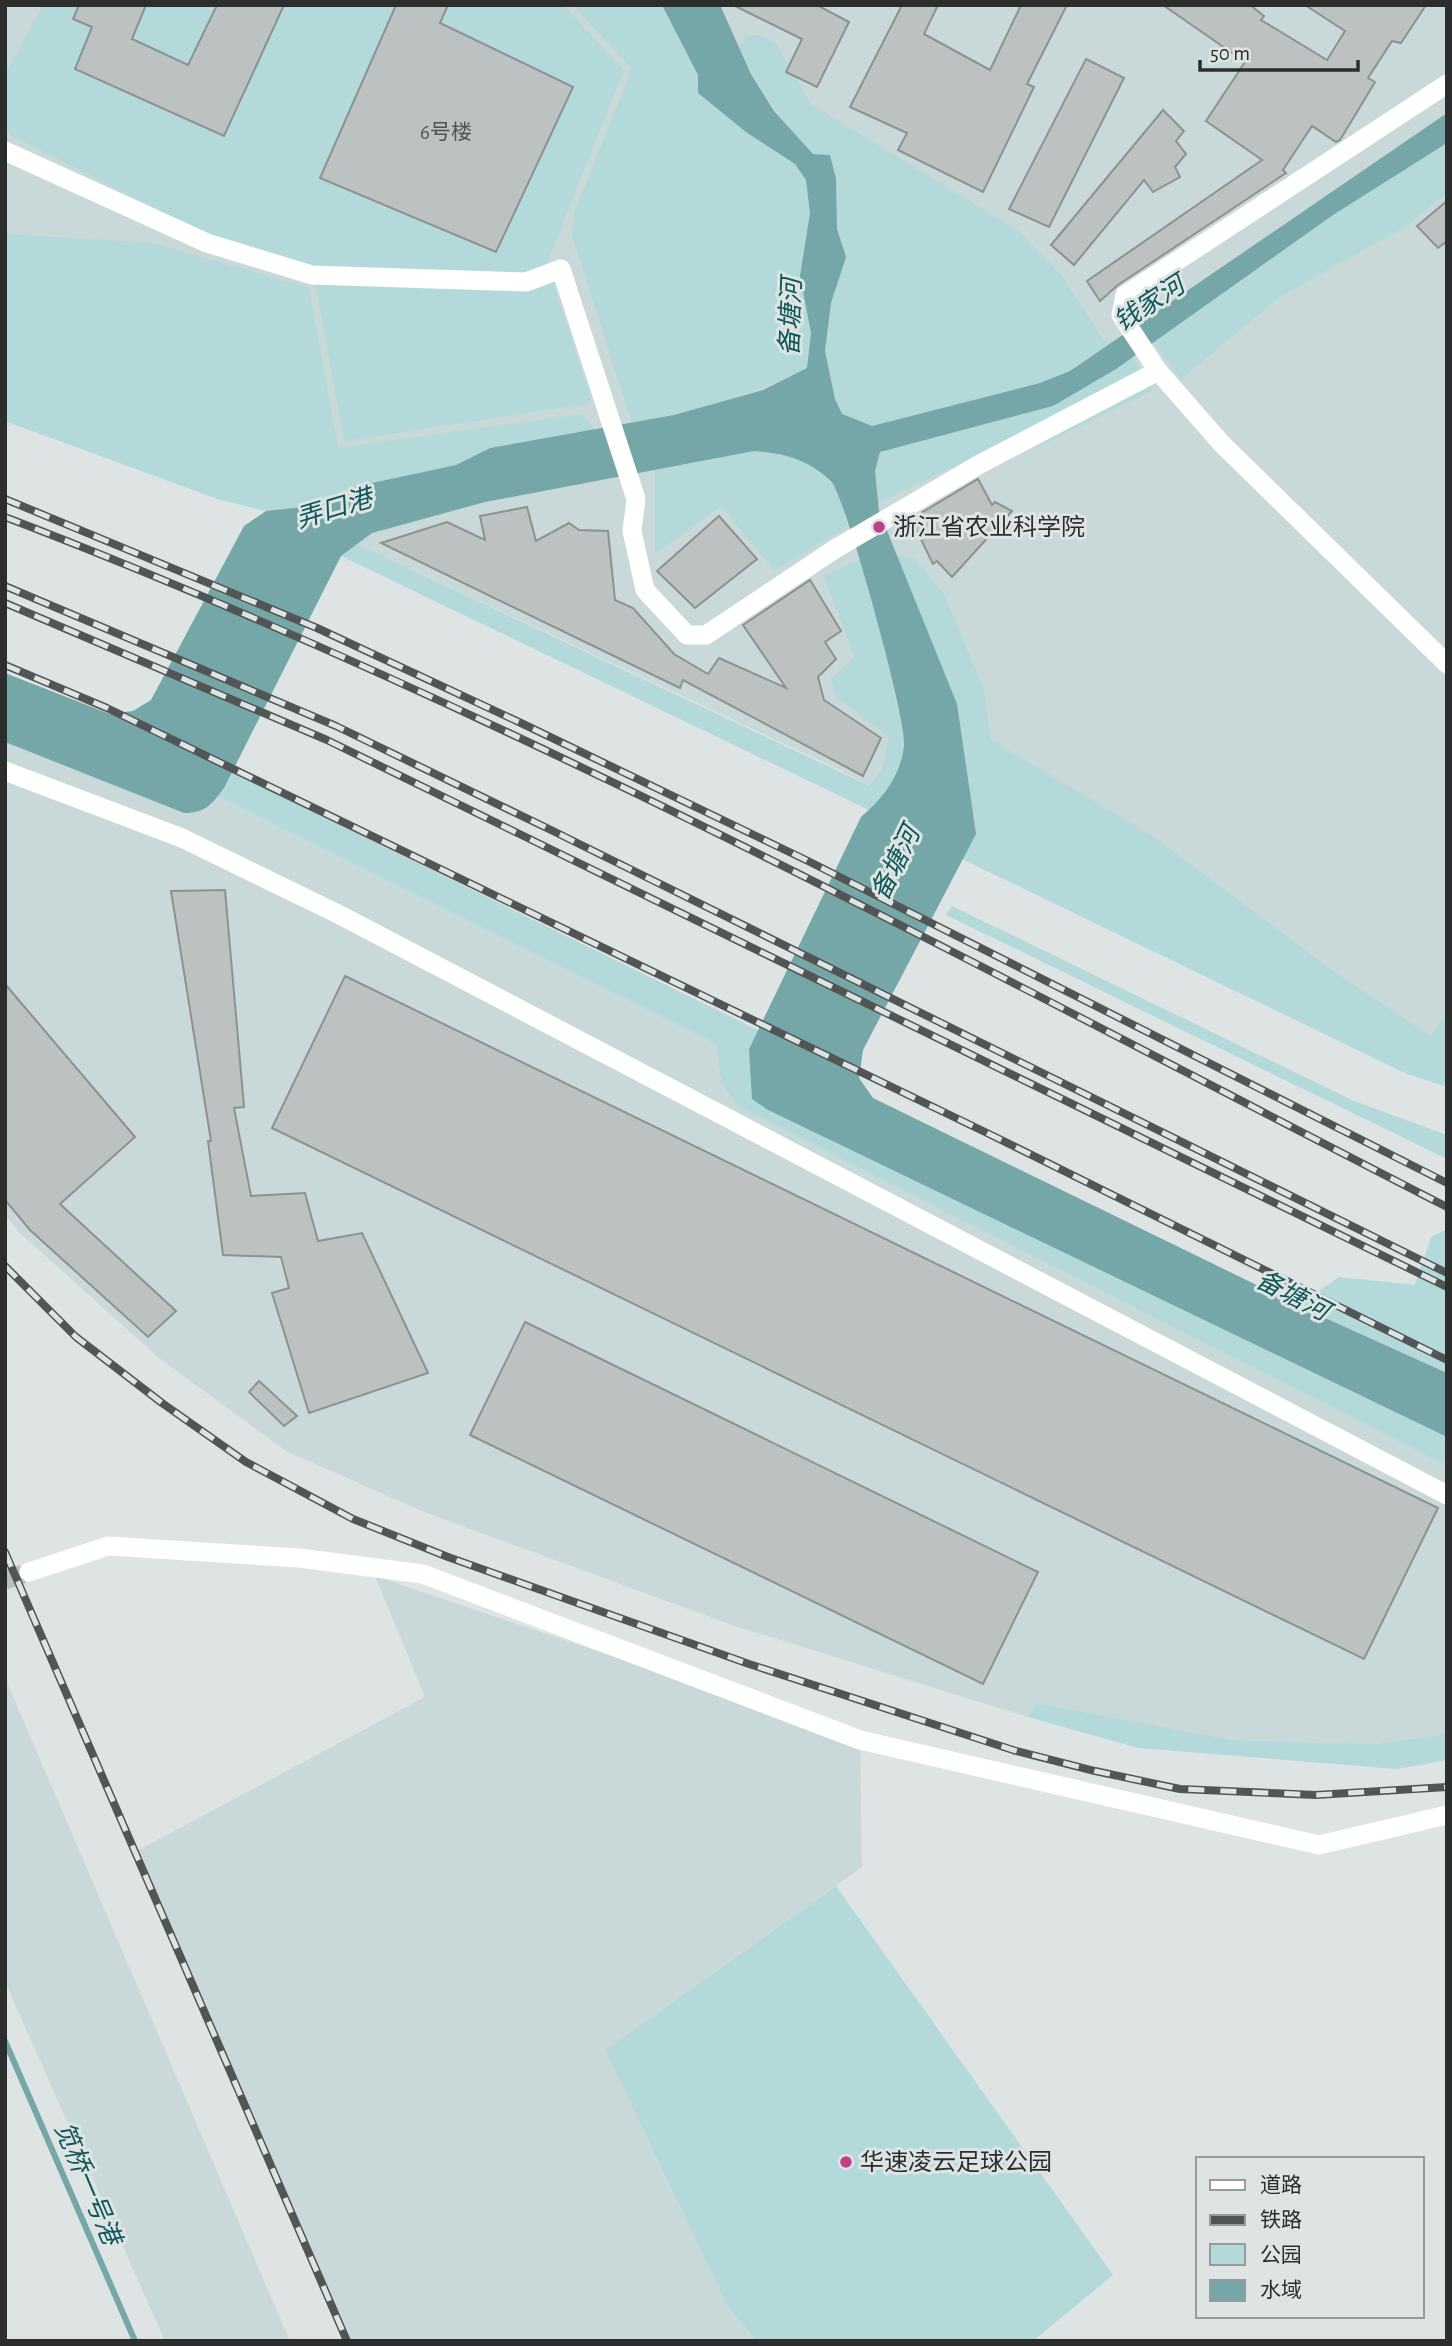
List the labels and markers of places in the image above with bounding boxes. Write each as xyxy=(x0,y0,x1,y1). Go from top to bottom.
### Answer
place label: 浙江省农业科学院 xyxy=(893,514,1085,540)
marker: 浙江省农业科学院 xyxy=(871,519,887,535)
place label: 华速凌云足球公园 xyxy=(860,2149,1052,2175)
marker: 华速凌云足球公园 xyxy=(838,2154,854,2170)

